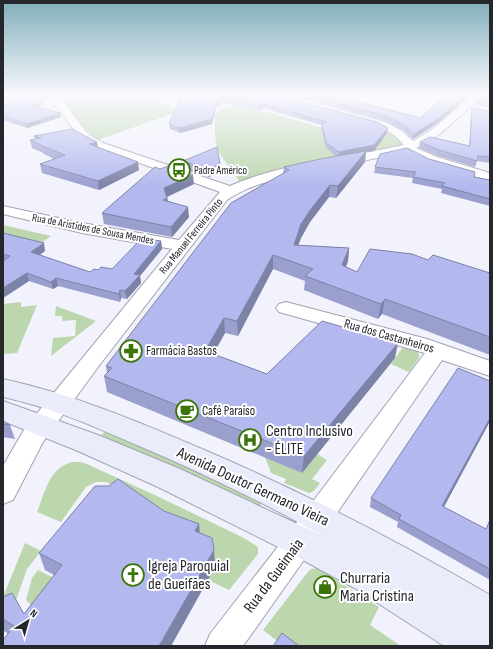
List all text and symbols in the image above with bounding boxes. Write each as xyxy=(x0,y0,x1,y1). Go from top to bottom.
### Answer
bus stop icon: Padre Américo xyxy=(166,157,192,183)
place label: Padre Américo xyxy=(194,164,247,177)
street label: Rua Manuel Ferreira Pinto xyxy=(157,195,226,276)
street label: Rua de Aristides de Sousa Mendes xyxy=(31,211,155,247)
street label: Rua dos Castanheiros xyxy=(342,315,436,357)
pharmacy icon: Farmácia Bastos xyxy=(118,338,144,364)
place label: Farmácia Bastos xyxy=(146,343,217,359)
cafe icon: Café Paraíso xyxy=(174,398,200,424)
place label: Café Paraíso xyxy=(202,403,255,419)
place label: Centro Inclusivo - ÉLITE xyxy=(266,422,353,459)
hospital icon: Centro Inclusivo - ÉLITE xyxy=(237,427,263,453)
street label: Avenida Doutor Germano Vieira xyxy=(173,443,332,531)
street label: Rua da Gueimaia xyxy=(240,535,308,617)
place label: Igreja Paroquial de Gueifães xyxy=(148,557,229,594)
church icon: Igreja Paroquial de Gueifães xyxy=(120,562,146,588)
place label: Churraria Maria Cristina xyxy=(340,569,414,606)
shop icon: Churraria Maria Cristina xyxy=(312,574,338,600)
north arrow xyxy=(8,601,48,641)
text: N xyxy=(27,606,40,620)

